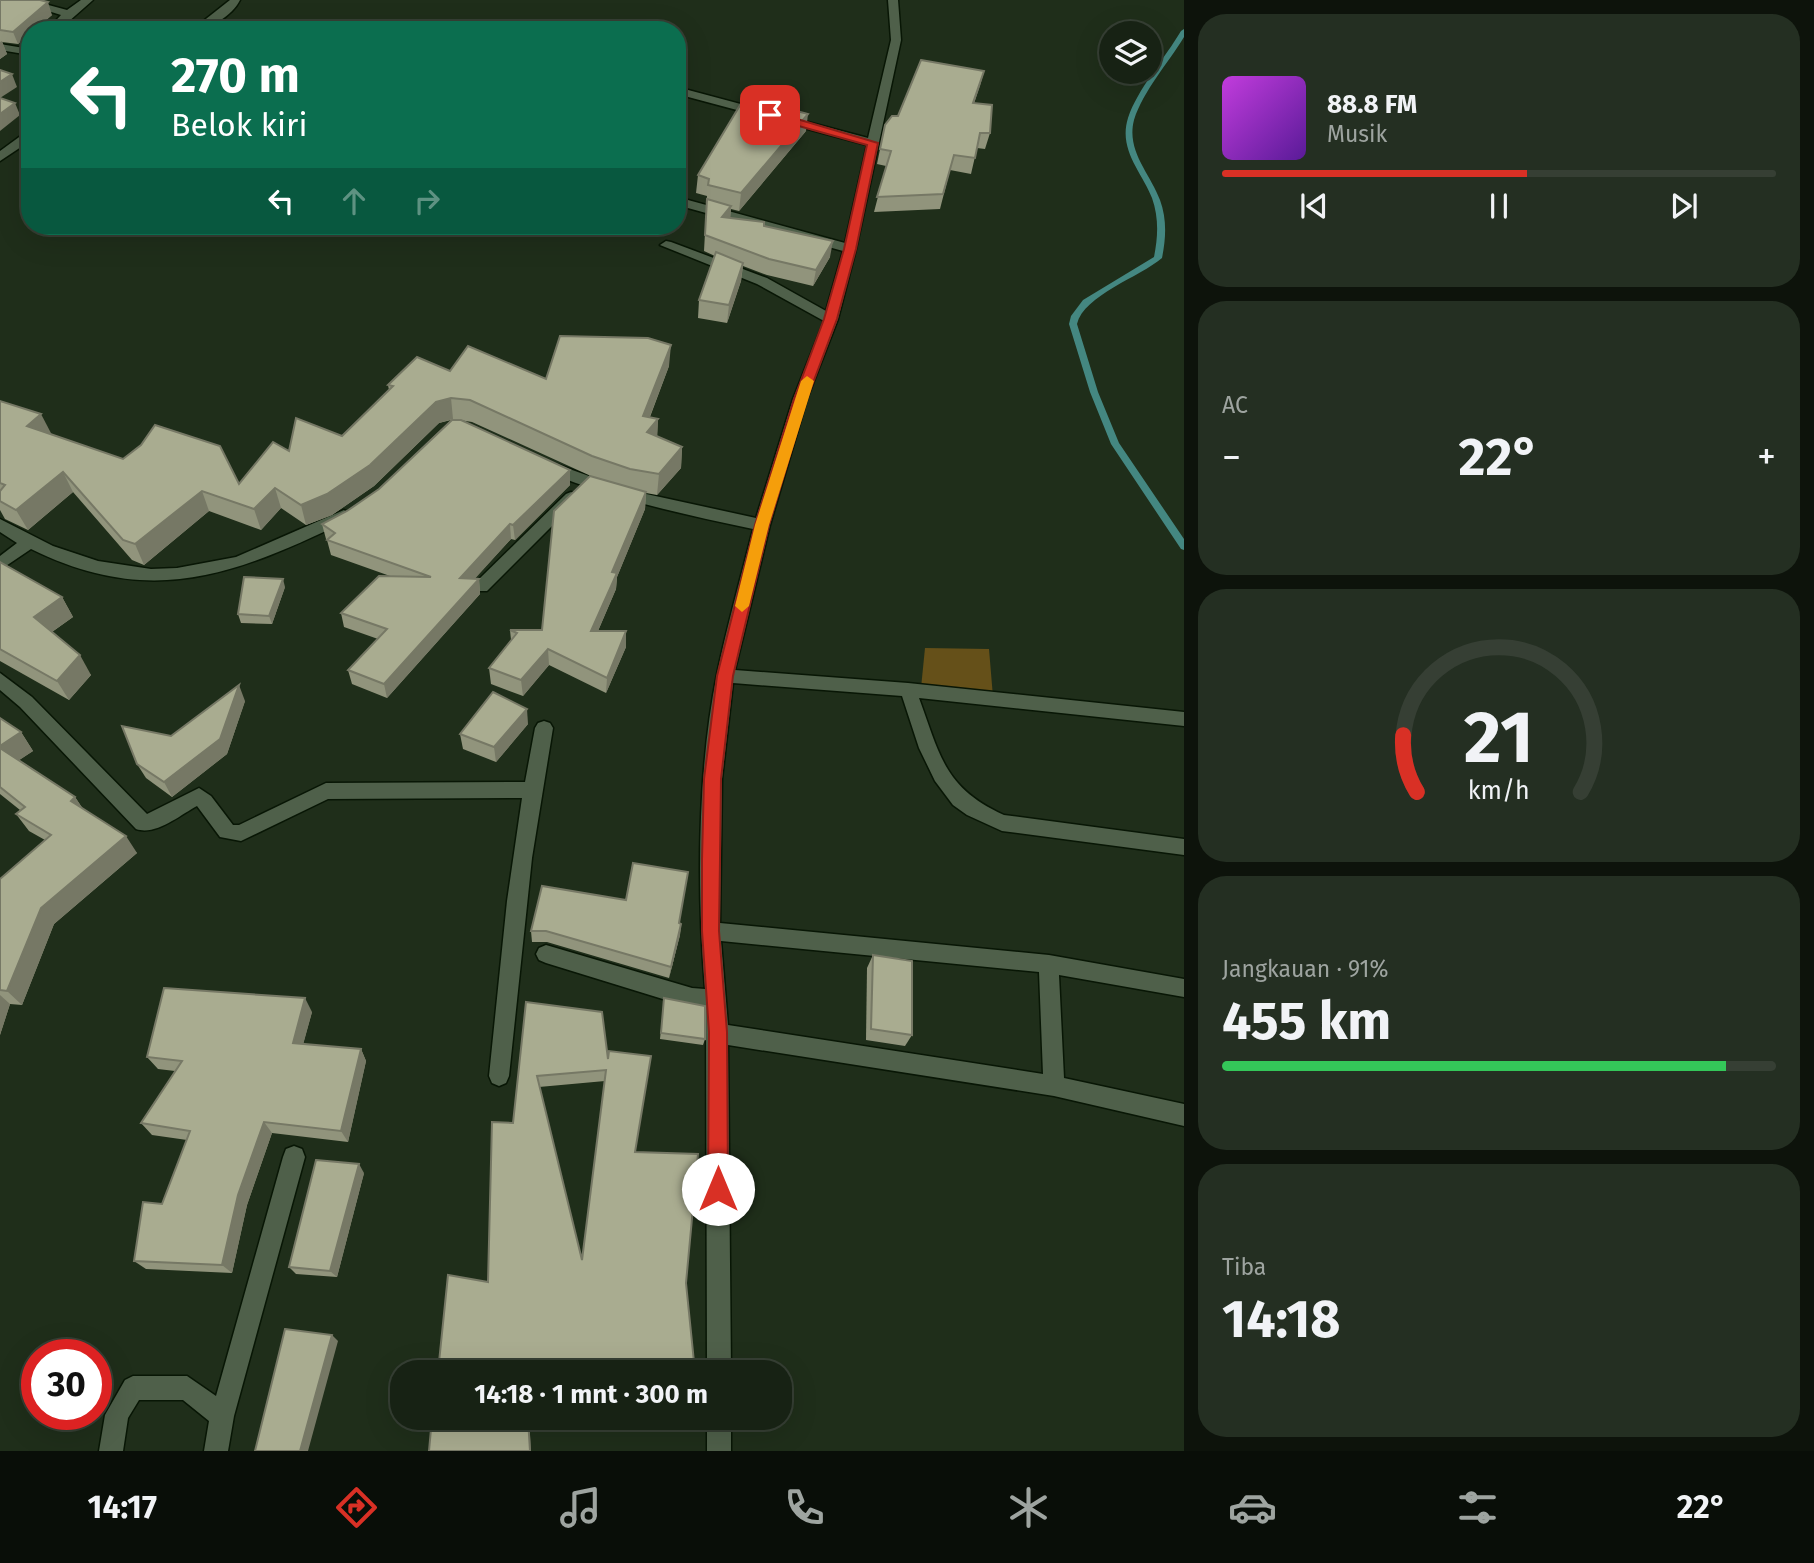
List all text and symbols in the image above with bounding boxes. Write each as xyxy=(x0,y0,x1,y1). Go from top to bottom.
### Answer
map controls xyxy=(1099,21,1162,84)
button: layers xyxy=(1099,21,1162,84)
text: 270 m xyxy=(171,46,300,105)
icon: left xyxy=(56,49,147,140)
pin xyxy=(740,85,800,145)
text: 88.8 FM xyxy=(1327,89,1417,120)
icon: arrive xyxy=(751,96,789,134)
text: Belok kiri xyxy=(171,106,307,144)
text: Musik xyxy=(1327,120,1387,148)
icon: left xyxy=(262,182,300,220)
icon: ahead xyxy=(335,182,373,220)
icon: right xyxy=(408,182,446,220)
icon: previous xyxy=(1295,187,1333,225)
icon: pause xyxy=(1480,187,1518,225)
icon: next xyxy=(1665,187,1703,225)
text: AC xyxy=(1222,391,1248,419)
text: 22° xyxy=(1459,426,1539,489)
text: − xyxy=(1222,434,1241,480)
text: + xyxy=(1757,434,1776,480)
text: 21 xyxy=(1464,694,1534,781)
text: km/h xyxy=(1468,775,1530,805)
text: Jangkauan · 91% xyxy=(1222,955,1389,983)
text: 455 km xyxy=(1222,990,1391,1053)
position arrow xyxy=(681,1152,755,1226)
text: Tiba xyxy=(1222,1253,1266,1281)
text: 14:18 xyxy=(1222,1288,1341,1351)
speed limit sign: 30 xyxy=(21,1339,112,1430)
text: 14:18 · 1 mnt · 300 m xyxy=(474,1379,708,1410)
icon: directions xyxy=(332,1483,381,1532)
icon: music xyxy=(556,1483,605,1532)
icon: phone xyxy=(780,1483,829,1532)
icon: climate xyxy=(1004,1483,1053,1532)
icon: car xyxy=(1228,1483,1277,1532)
icon: filters xyxy=(1453,1483,1502,1532)
text: 14:17 xyxy=(88,1488,157,1526)
text: 22° xyxy=(1677,1488,1726,1526)

